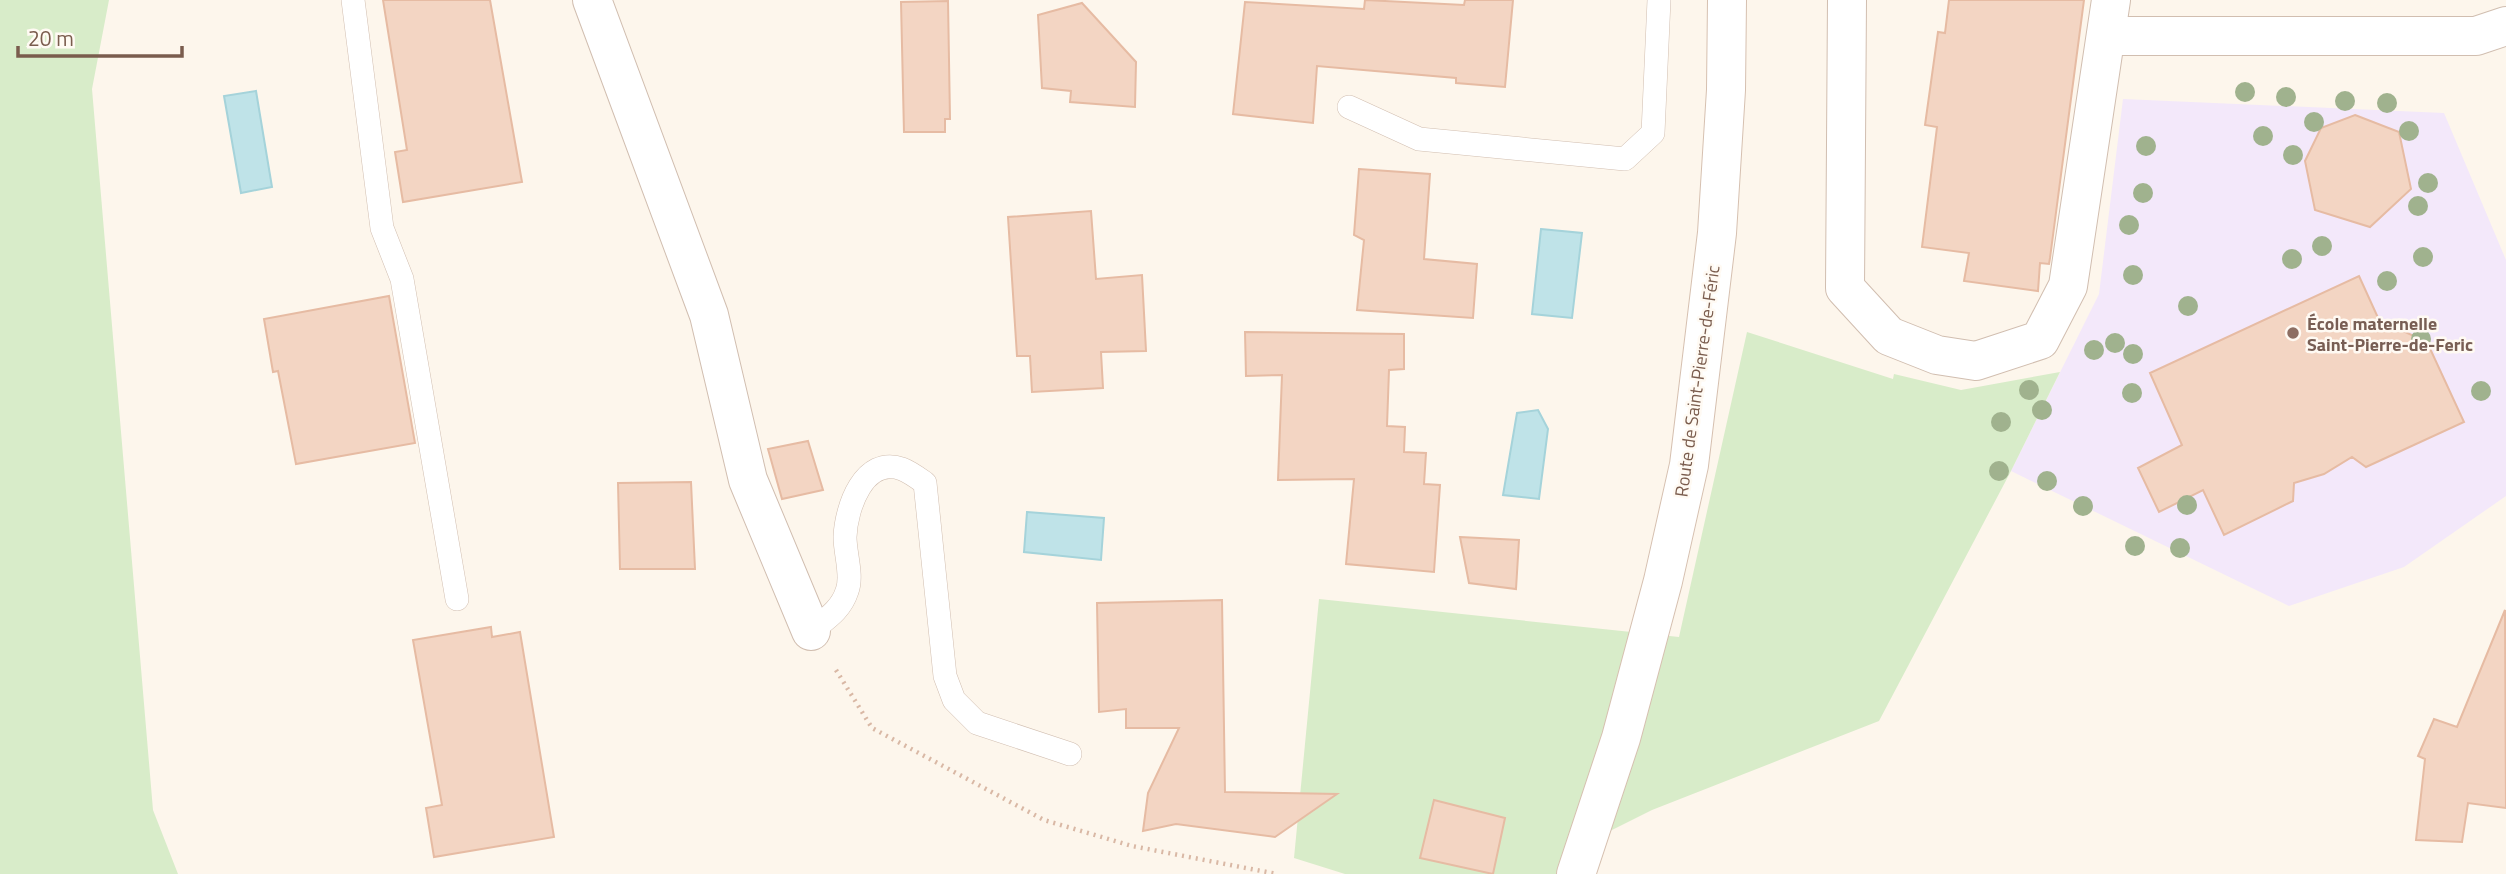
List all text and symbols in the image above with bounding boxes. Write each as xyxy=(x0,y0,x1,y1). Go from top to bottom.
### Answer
scale bar xyxy=(18,14,182,58)
text: 20 m xyxy=(28,22,74,54)
street label: Route de Saint-Pierre-de-Féric xyxy=(1667,263,1727,499)
place label: École maternelle Saint-Pierre-de-Feric xyxy=(2307,310,2473,358)
marker: École maternelle Saint-Pierre-de-Feric xyxy=(2285,325,2301,341)

